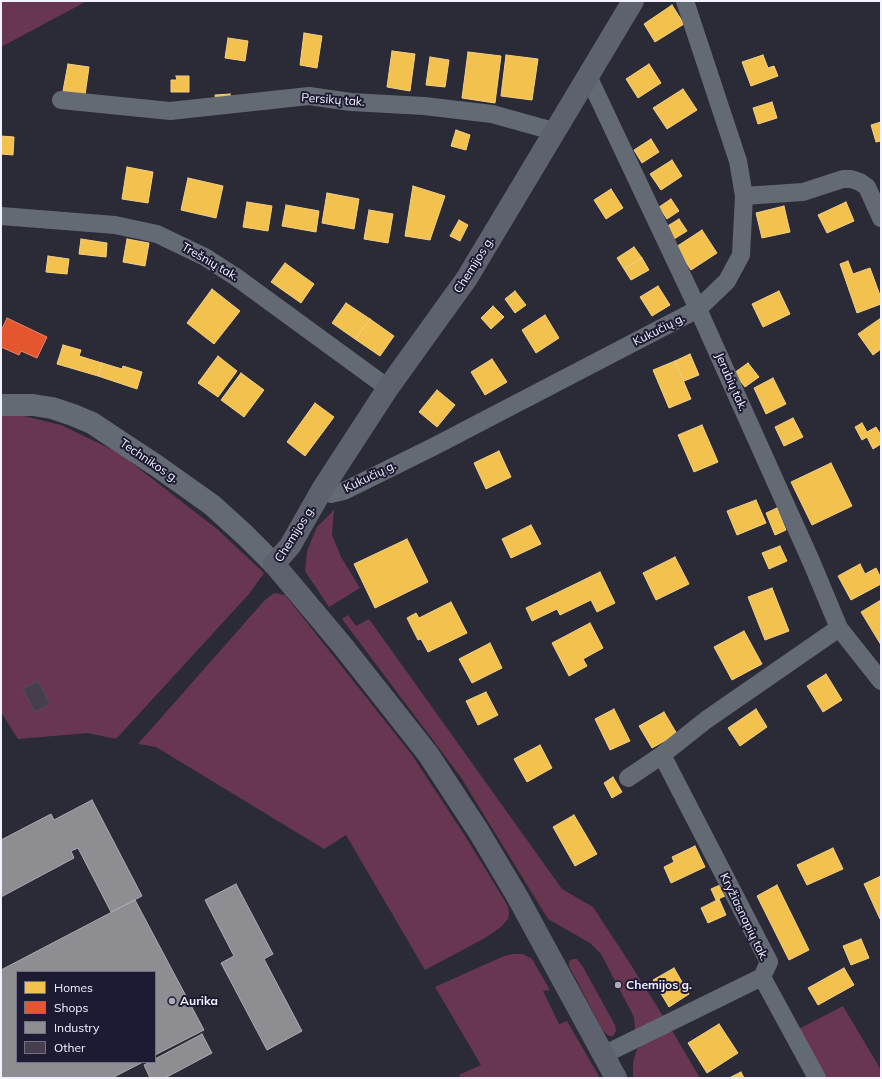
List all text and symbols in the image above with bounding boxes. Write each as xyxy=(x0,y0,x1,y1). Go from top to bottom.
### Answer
street label: Persikų tak. xyxy=(301,91,365,109)
street label: Chemijos g. xyxy=(451,234,497,296)
street label: Trešnių tak. xyxy=(179,240,241,284)
street label: Kukučių g. xyxy=(631,311,687,349)
street label: Jerubių tak. xyxy=(712,351,750,413)
street label: Technikos g. xyxy=(117,436,181,486)
street label: Kukučių g. xyxy=(342,458,398,496)
street label: Chemijos g. xyxy=(272,503,318,565)
street label: Kryžiasnapių tak. xyxy=(717,871,771,963)
legend xyxy=(16,971,156,1063)
place label: Chemijos g. xyxy=(626,978,692,992)
text: Homes xyxy=(54,980,93,995)
marker: Chemijos g. xyxy=(613,980,623,990)
place label: Aurika xyxy=(180,994,218,1008)
marker: Aurika xyxy=(167,996,177,1006)
text: Shops xyxy=(54,1000,89,1015)
text: Industry xyxy=(54,1020,99,1035)
text: Other xyxy=(54,1040,85,1055)

